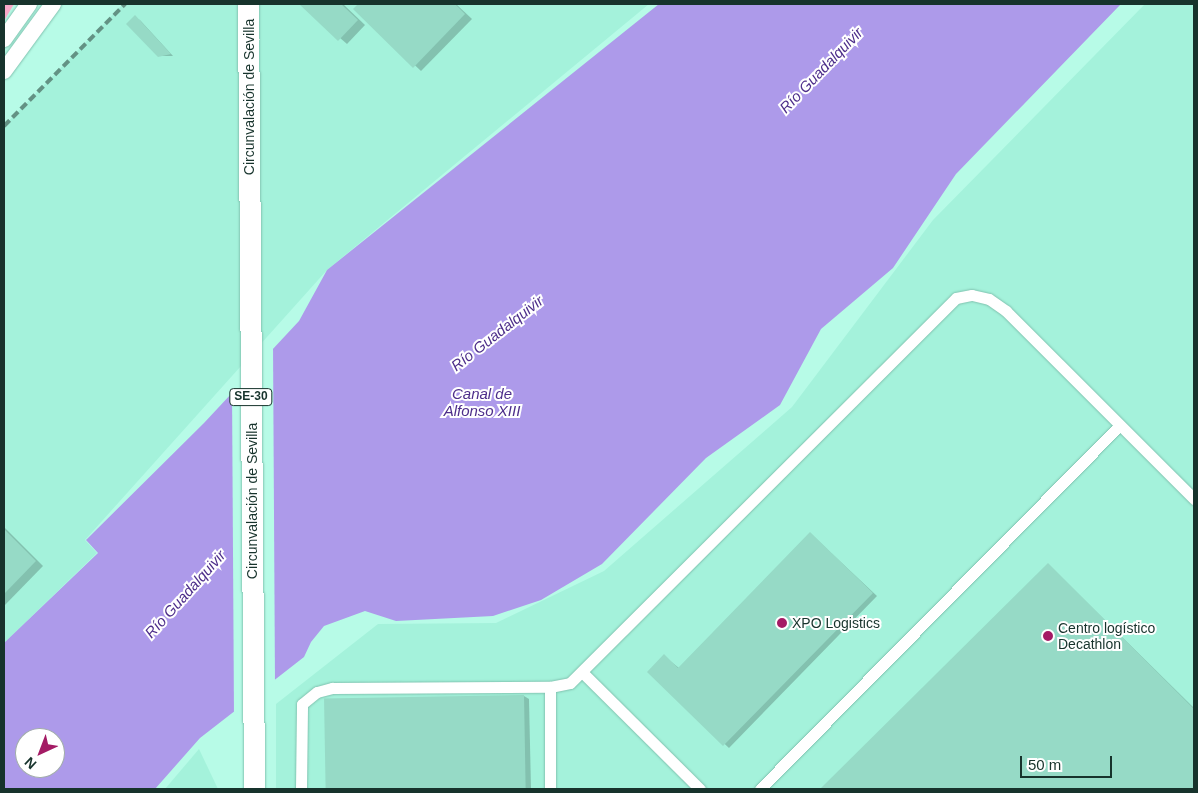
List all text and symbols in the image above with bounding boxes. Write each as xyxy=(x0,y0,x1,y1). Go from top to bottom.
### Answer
street label: Circunvalación de Sevilla xyxy=(241,19,257,175)
water label: Río Guadalquivir xyxy=(776,24,866,116)
water label: Río Guadalquivir xyxy=(447,292,547,374)
water label: Canal de Alfonso XIII xyxy=(444,384,520,419)
road number: SE-30 xyxy=(228,388,274,407)
street label: Circunvalación de Sevilla xyxy=(244,423,260,579)
water label: Río Guadalquivir xyxy=(141,546,229,642)
place label: XPO Logistics xyxy=(792,615,880,631)
marker: XPO Logistics xyxy=(776,617,788,629)
place label: Centro logístico Decathlon xyxy=(1058,620,1155,652)
marker: Centro logístico Decathlon xyxy=(1042,630,1054,642)
north arrow xyxy=(15,728,65,778)
scale bar xyxy=(1023,746,1116,778)
text: N xyxy=(21,754,40,773)
text: 50 m xyxy=(1028,756,1061,773)

